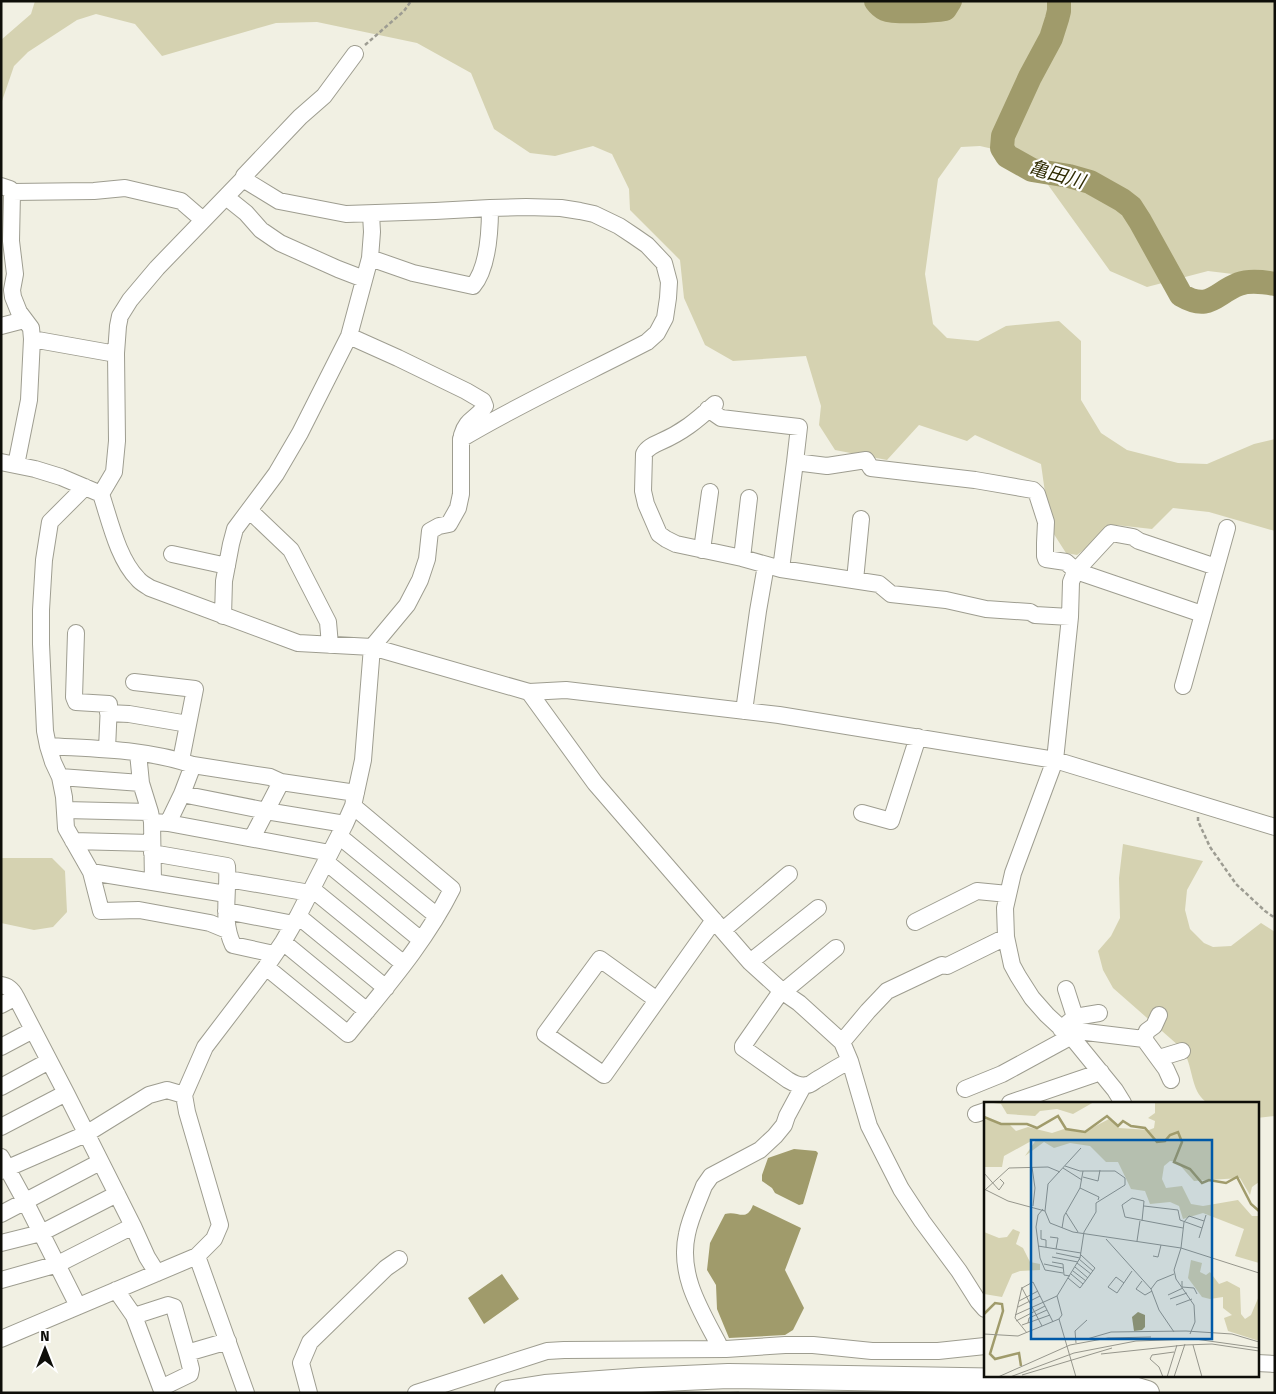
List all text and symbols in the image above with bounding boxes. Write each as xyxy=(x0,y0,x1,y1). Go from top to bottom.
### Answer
water label: 亀田川 xyxy=(1026,156,1089,194)
inset map xyxy=(984,1102,1258,1376)
north arrow xyxy=(20,1324,70,1374)
text: N xyxy=(40,1328,50,1345)

